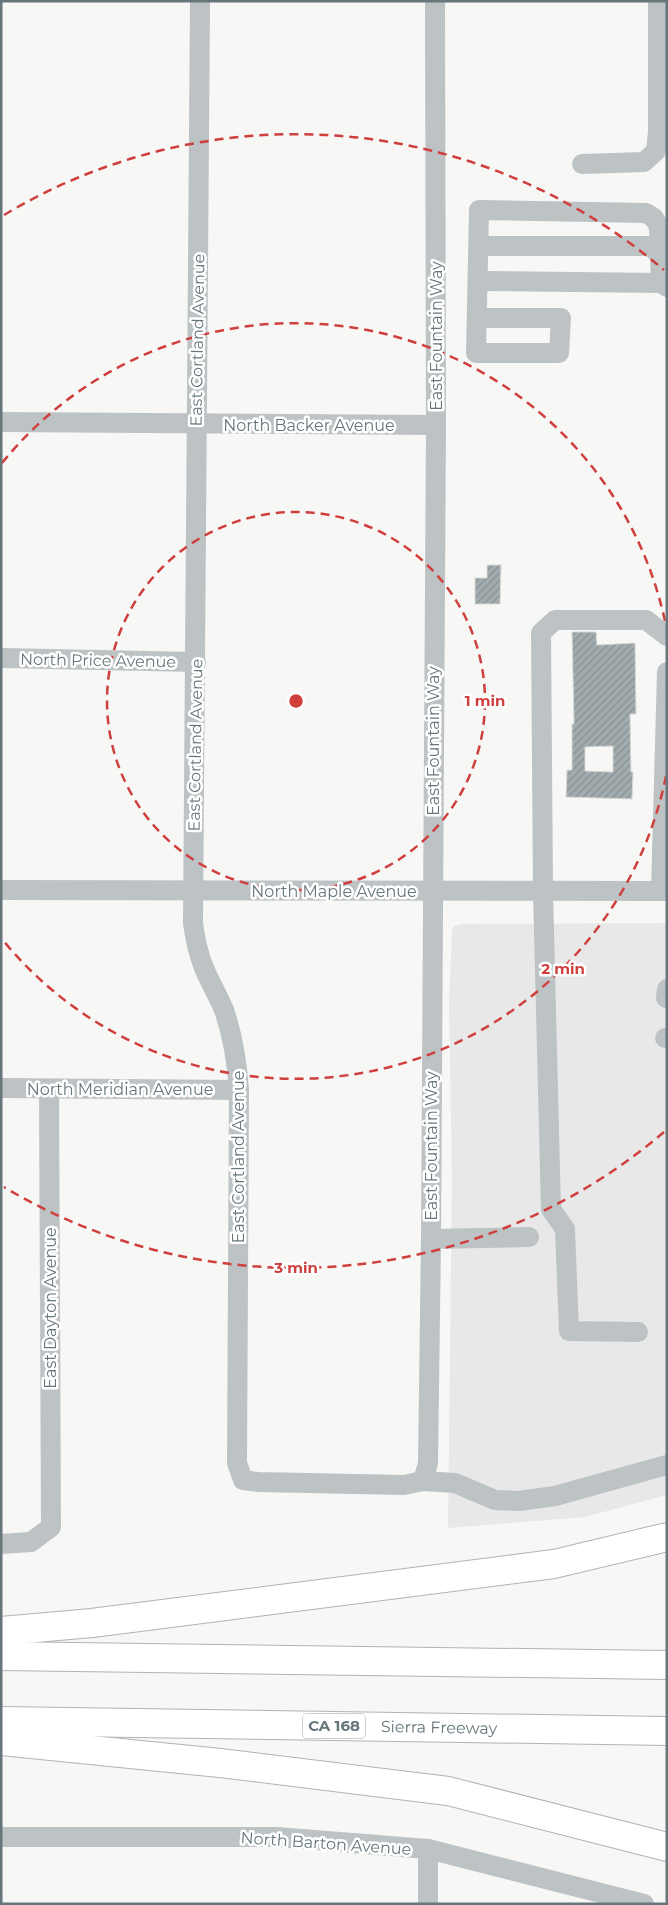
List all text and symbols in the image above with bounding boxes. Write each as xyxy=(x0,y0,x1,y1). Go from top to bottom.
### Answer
street label: East Cortland Avenue xyxy=(186,254,209,426)
street label: East Fountain Way xyxy=(427,261,446,411)
street label: North Backer Avenue xyxy=(223,416,395,435)
street label: North Price Avenue xyxy=(20,650,176,671)
street label: East Cortland Avenue xyxy=(184,659,207,831)
street label: East Fountain Way xyxy=(424,666,443,816)
text: 1 min xyxy=(465,691,505,710)
centre of rings xyxy=(287,692,305,710)
street label: North Maple Avenue xyxy=(251,882,417,901)
text: 2 min xyxy=(541,959,585,978)
street label: East Cortland Avenue xyxy=(229,1071,248,1243)
street label: East Fountain Way xyxy=(422,1071,441,1221)
street label: North Meridian Avenue xyxy=(27,1080,213,1099)
street label: East Dayton Avenue xyxy=(41,1227,60,1389)
text: 3 min xyxy=(273,1258,318,1277)
road number: CA 168 xyxy=(303,1714,365,1738)
street label: Sierra Freeway xyxy=(381,1717,498,1738)
street label: North Barton Avenue xyxy=(240,1828,412,1859)

